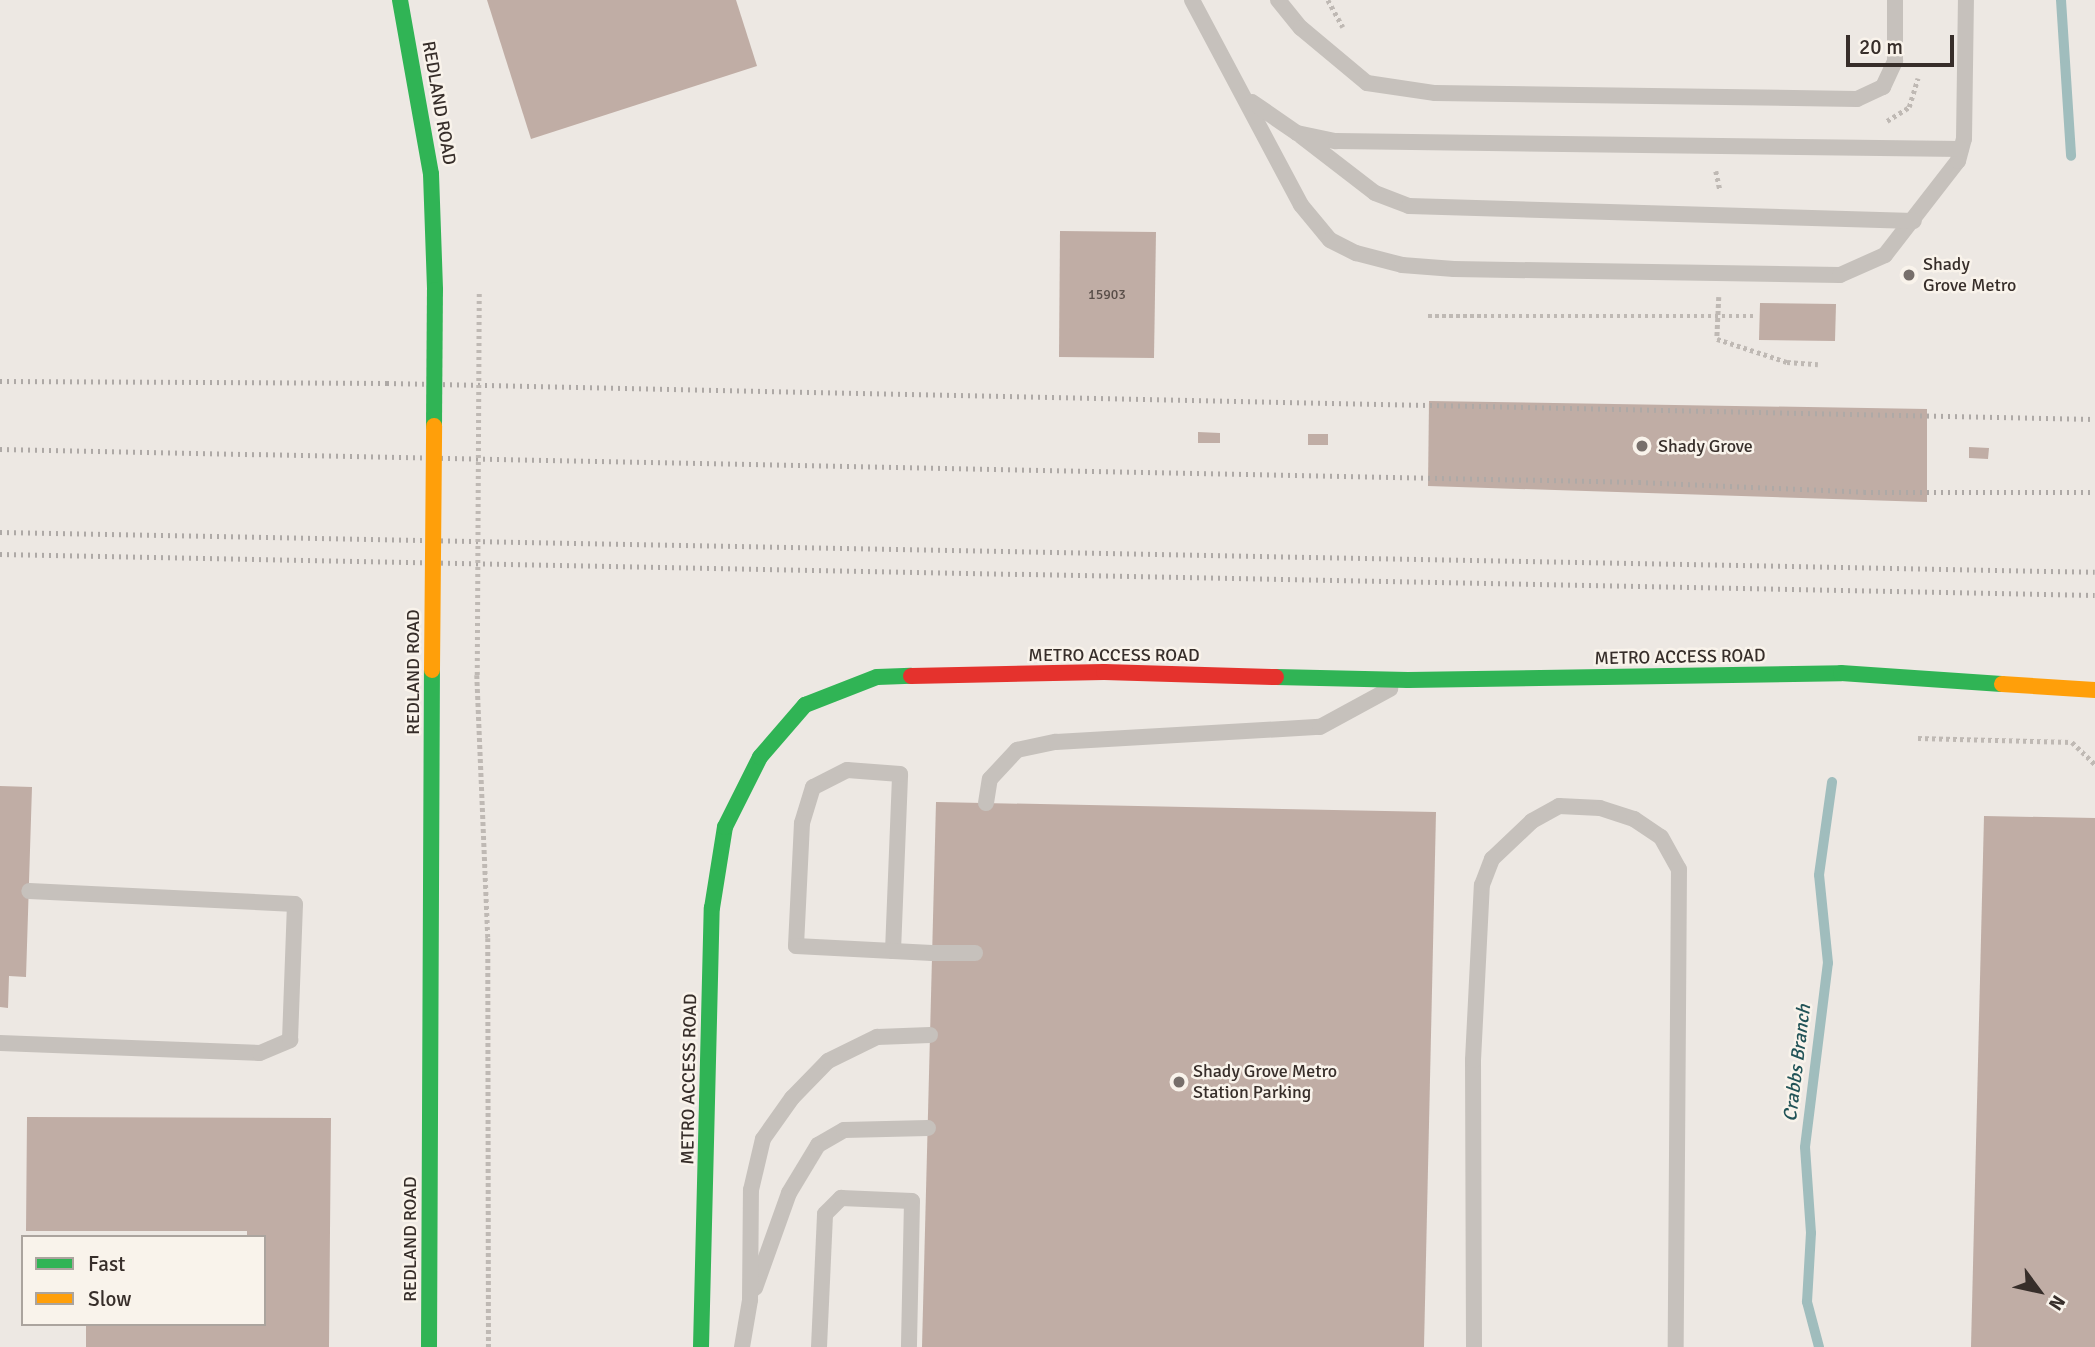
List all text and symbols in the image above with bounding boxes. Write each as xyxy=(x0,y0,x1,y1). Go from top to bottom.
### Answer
scale bar xyxy=(1850,21,1958,65)
text: 20 m xyxy=(1859,34,1903,60)
street label: REDLAND ROAD xyxy=(417,39,461,167)
place label: Shady Grove Metro xyxy=(1923,254,2016,296)
marker: Shady Grove Metro xyxy=(1901,267,1917,283)
house number: 15903 xyxy=(1088,287,1126,303)
place label: Shady Grove xyxy=(1658,435,1753,457)
marker: Shady Grove xyxy=(1632,436,1652,456)
street label: REDLAND ROAD xyxy=(402,609,424,735)
street label: METRO ACCESS ROAD xyxy=(1028,644,1200,666)
street label: METRO ACCESS ROAD xyxy=(1594,645,1766,669)
street label: METRO ACCESS ROAD xyxy=(677,993,701,1165)
water label: Crabbs Branch xyxy=(1780,1003,1816,1123)
place label: Shady Grove Metro Station Parking xyxy=(1193,1061,1337,1104)
marker: Shady Grove Metro Station Parking xyxy=(1171,1074,1187,1090)
street label: REDLAND ROAD xyxy=(399,1176,421,1302)
legend xyxy=(21,1235,266,1326)
text: Fast xyxy=(88,1251,125,1277)
north arrow xyxy=(2004,1256,2074,1326)
text: Slow xyxy=(88,1286,132,1312)
text: N xyxy=(2043,1290,2070,1315)

